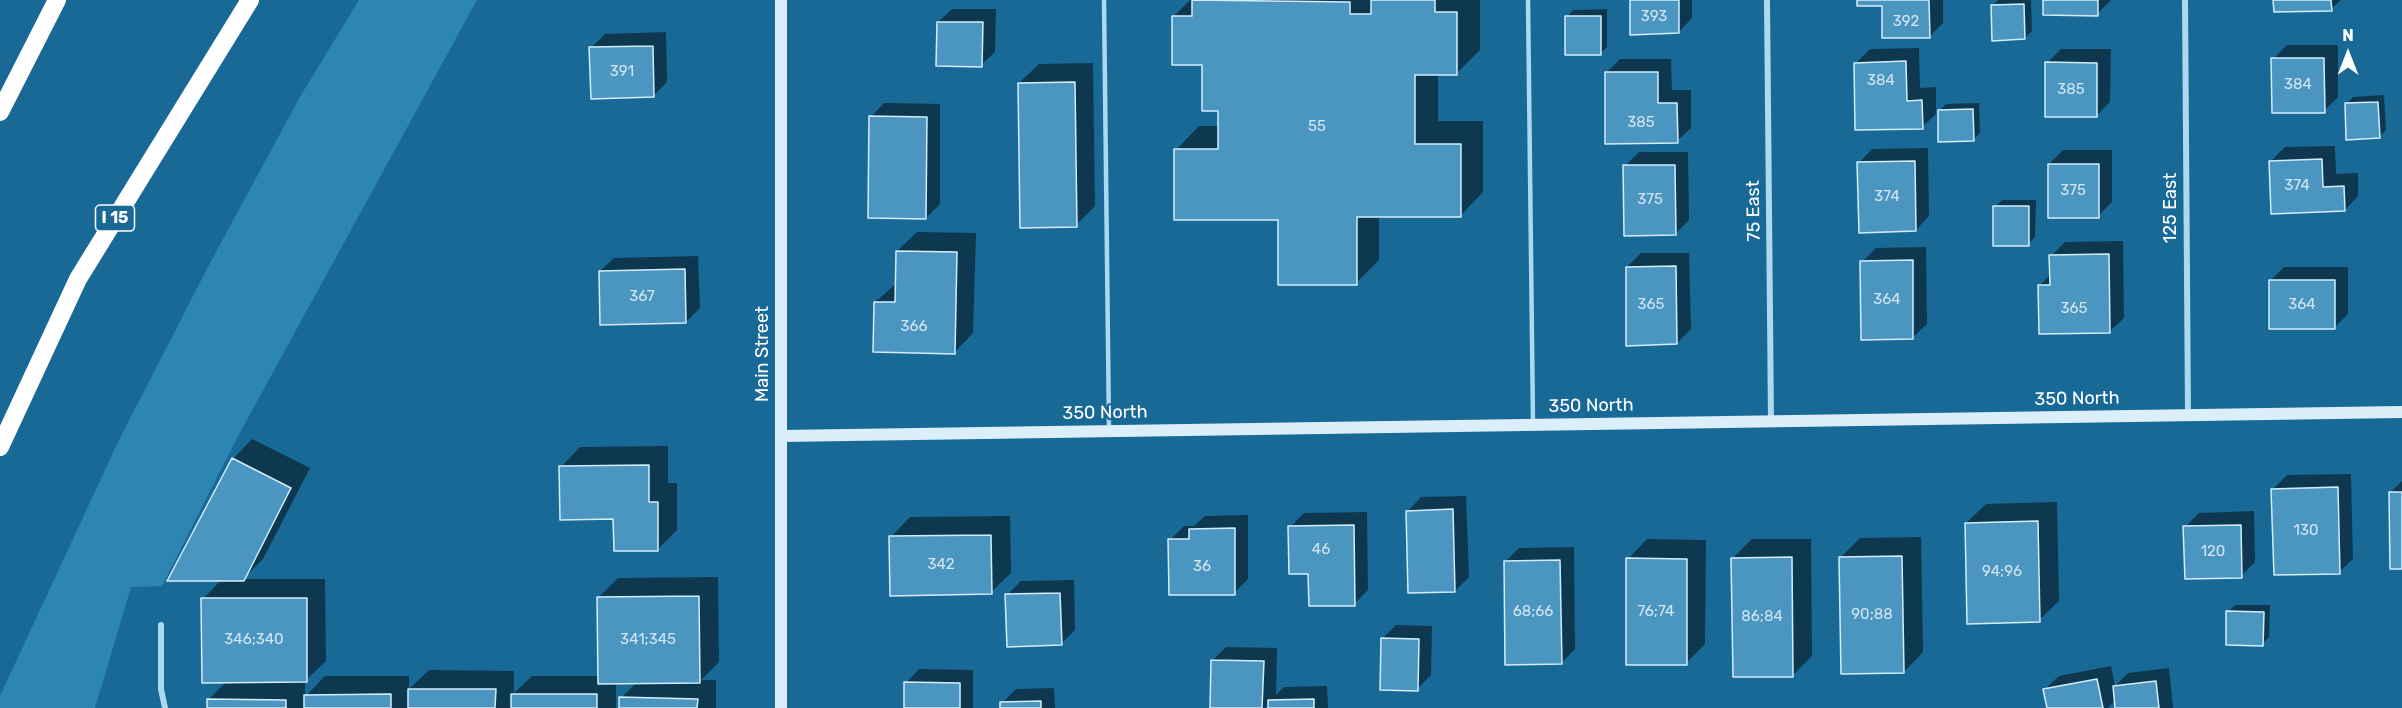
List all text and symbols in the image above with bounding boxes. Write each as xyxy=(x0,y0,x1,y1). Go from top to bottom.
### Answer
house number: 393 xyxy=(1641,8,1667,26)
house number: 392 xyxy=(1893,13,1919,31)
north arrow xyxy=(2318,24,2378,84)
text: N xyxy=(2342,26,2354,45)
house number: 391 xyxy=(610,63,634,81)
house number: 384 xyxy=(1867,72,1895,90)
house number: 384 xyxy=(2284,76,2312,94)
house number: 385 xyxy=(2057,81,2085,99)
house number: 385 xyxy=(1627,114,1655,132)
house number: 55 xyxy=(1308,118,1326,136)
street label: 125 East xyxy=(2160,173,2182,243)
house number: 374 xyxy=(2284,177,2310,195)
street label: 75 East xyxy=(1743,180,1765,242)
house number: 375 xyxy=(2060,182,2086,200)
house number: 374 xyxy=(1874,188,1900,206)
house number: 375 xyxy=(1637,191,1663,209)
road number: I 15 xyxy=(96,205,134,231)
house number: 367 xyxy=(629,288,655,306)
house number: 364 xyxy=(1873,291,1901,309)
house number: 365 xyxy=(1638,296,1664,314)
house number: 364 xyxy=(2288,296,2316,314)
house number: 365 xyxy=(2061,300,2087,318)
street label: Main Street xyxy=(752,306,774,402)
house number: 366 xyxy=(900,318,928,336)
street label: 350 North xyxy=(2034,387,2120,411)
street label: 350 North xyxy=(1548,394,1634,418)
street label: 350 North xyxy=(1062,401,1148,425)
house number: 130 xyxy=(2294,522,2318,540)
house number: 46 xyxy=(1312,541,1330,559)
house number: 120 xyxy=(2201,543,2225,561)
house number: 342 xyxy=(927,556,955,574)
house number: 36 xyxy=(1193,558,1211,576)
house number: 94;96 xyxy=(1982,563,2022,581)
house number: 68;66 xyxy=(1513,603,1553,621)
house number: 76;74 xyxy=(1638,603,1674,621)
house number: 90;88 xyxy=(1851,606,1893,624)
house number: 86;84 xyxy=(1741,608,1783,626)
house number: 346;340 xyxy=(224,631,284,649)
house number: 341;345 xyxy=(620,631,676,649)

